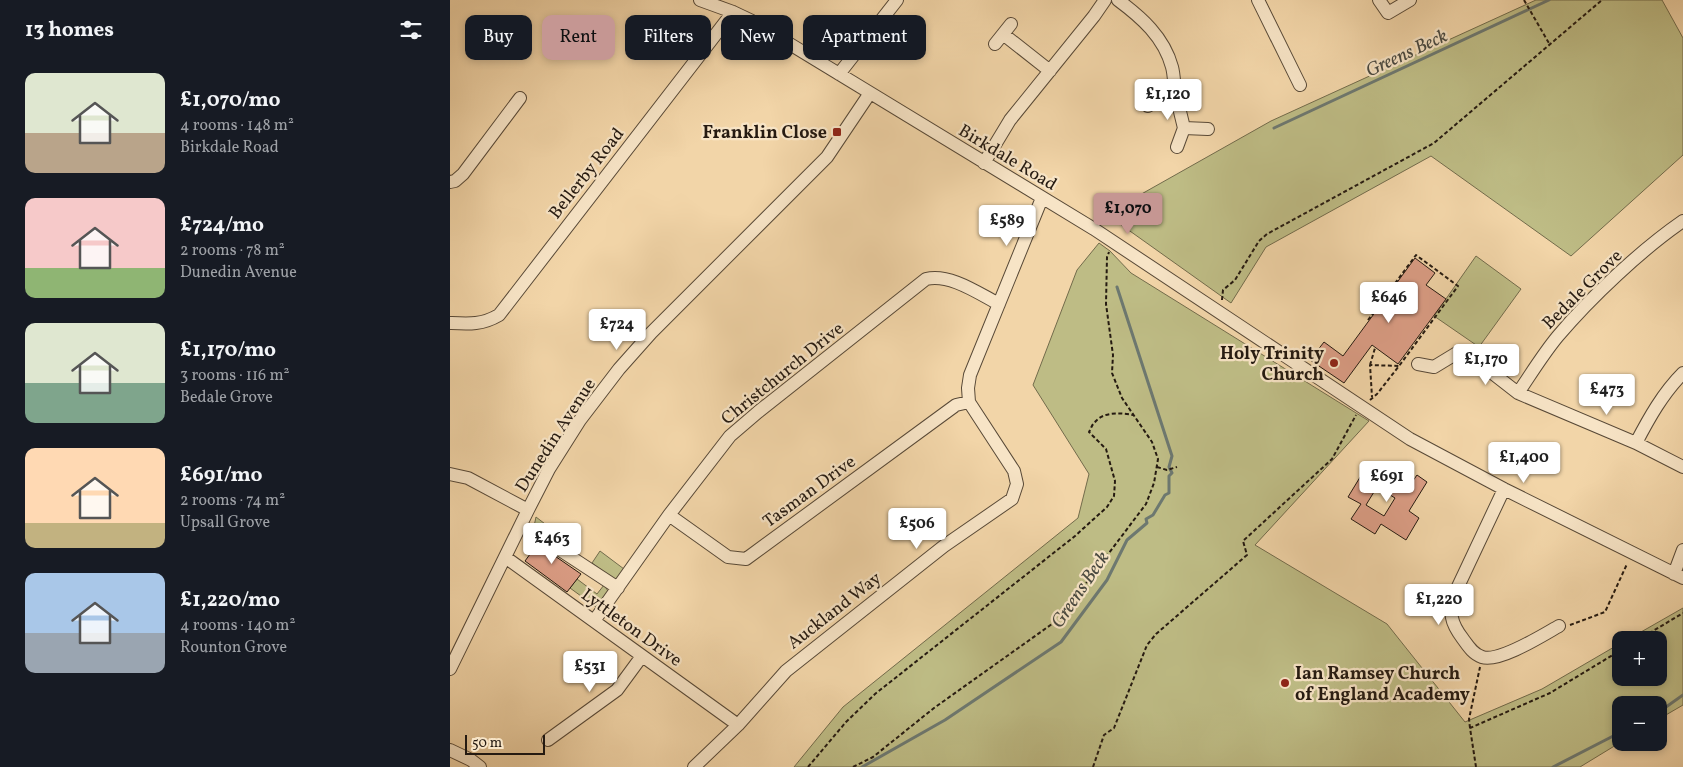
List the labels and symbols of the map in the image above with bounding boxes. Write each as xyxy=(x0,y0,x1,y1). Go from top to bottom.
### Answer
water label: Greens Beck xyxy=(1362,23,1452,84)
pin: £1,120 xyxy=(1127,78,1209,121)
street label: Birkdale Road xyxy=(953,119,1061,198)
place label: Franklin Close xyxy=(703,121,827,146)
street label: Bellerby Road xyxy=(544,123,631,225)
marker: Franklin Close xyxy=(831,126,843,138)
pin: £1,070 xyxy=(1087,192,1169,235)
pin: £589 xyxy=(977,204,1037,247)
street label: Bedale Grove xyxy=(1537,244,1629,336)
pin: £646 xyxy=(1359,282,1419,324)
pin: £724 xyxy=(587,308,647,351)
street label: Christchurch Drive xyxy=(716,317,850,431)
place label: Holy Trinity Church xyxy=(1220,342,1324,388)
pin: £1,170 xyxy=(1445,344,1527,386)
marker: Holy Trinity Church xyxy=(1328,357,1340,369)
street label: Dunedin Avenue xyxy=(510,374,603,498)
pin: £473 xyxy=(1577,374,1637,416)
pin: £1,400 xyxy=(1483,442,1565,484)
street label: Tasman Drive xyxy=(758,450,861,534)
pin: £691 xyxy=(1357,460,1417,503)
pin: £506 xyxy=(887,508,947,550)
pin: £463 xyxy=(522,522,582,565)
water label: Greens Beck xyxy=(1045,546,1116,634)
street label: Auckland Way xyxy=(783,566,887,656)
street label: Lyttleton Drive xyxy=(576,583,687,673)
pin: £1,220 xyxy=(1398,584,1480,626)
pin: £531 xyxy=(560,650,620,693)
place label: Ian Ramsey Church of England Academy xyxy=(1295,662,1470,708)
marker: Ian Ramsey Church of England Academy xyxy=(1279,677,1291,689)
scale bar xyxy=(465,732,545,755)

